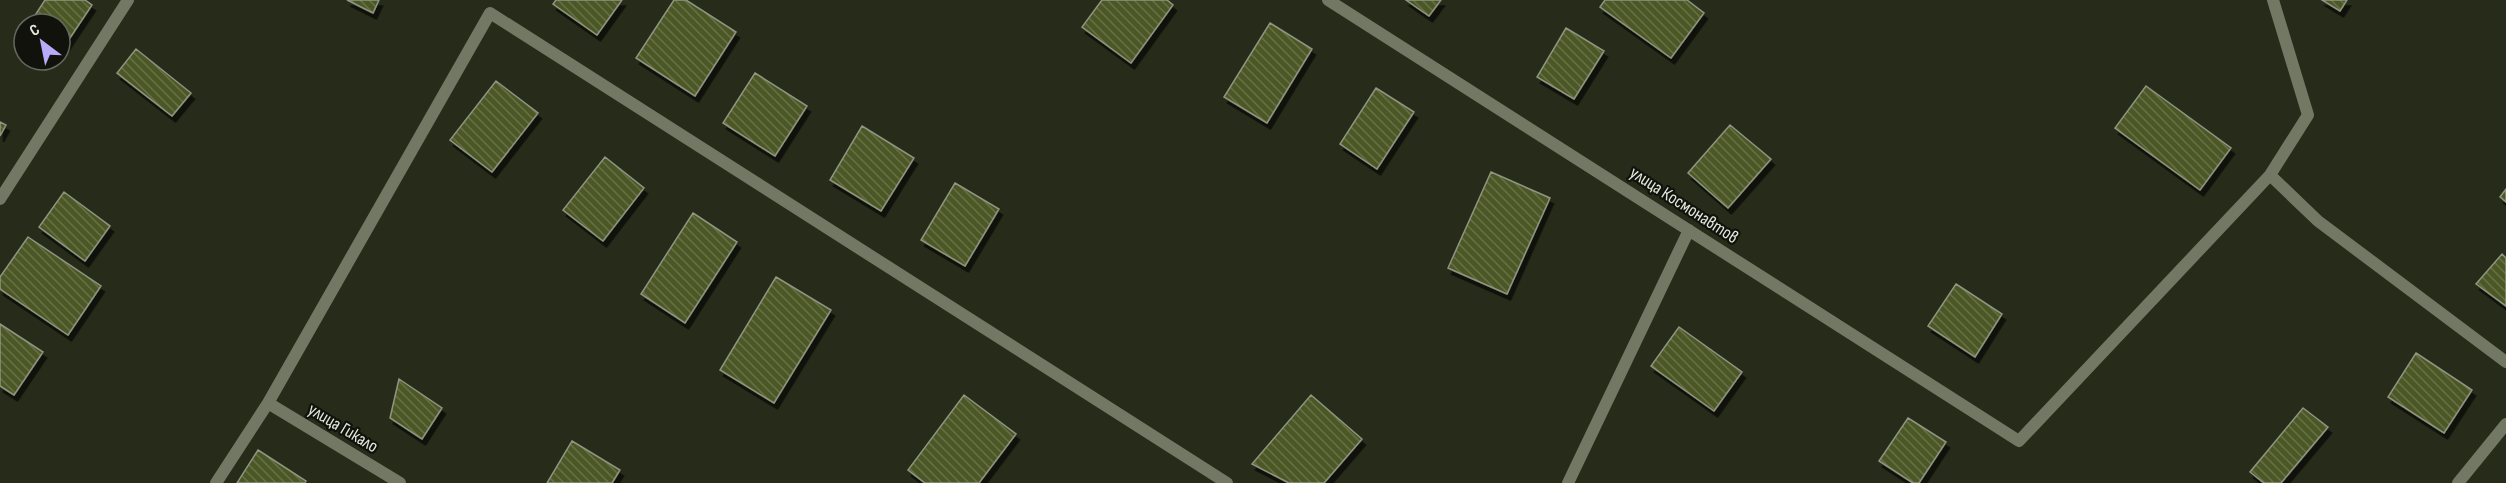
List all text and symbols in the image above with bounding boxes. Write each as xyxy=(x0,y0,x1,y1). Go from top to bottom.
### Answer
north arrow xyxy=(12,12,72,72)
text: С xyxy=(26,20,43,41)
street label: улица Космонавтов xyxy=(1626,162,1742,248)
street label: улица Гикало xyxy=(304,399,382,457)

